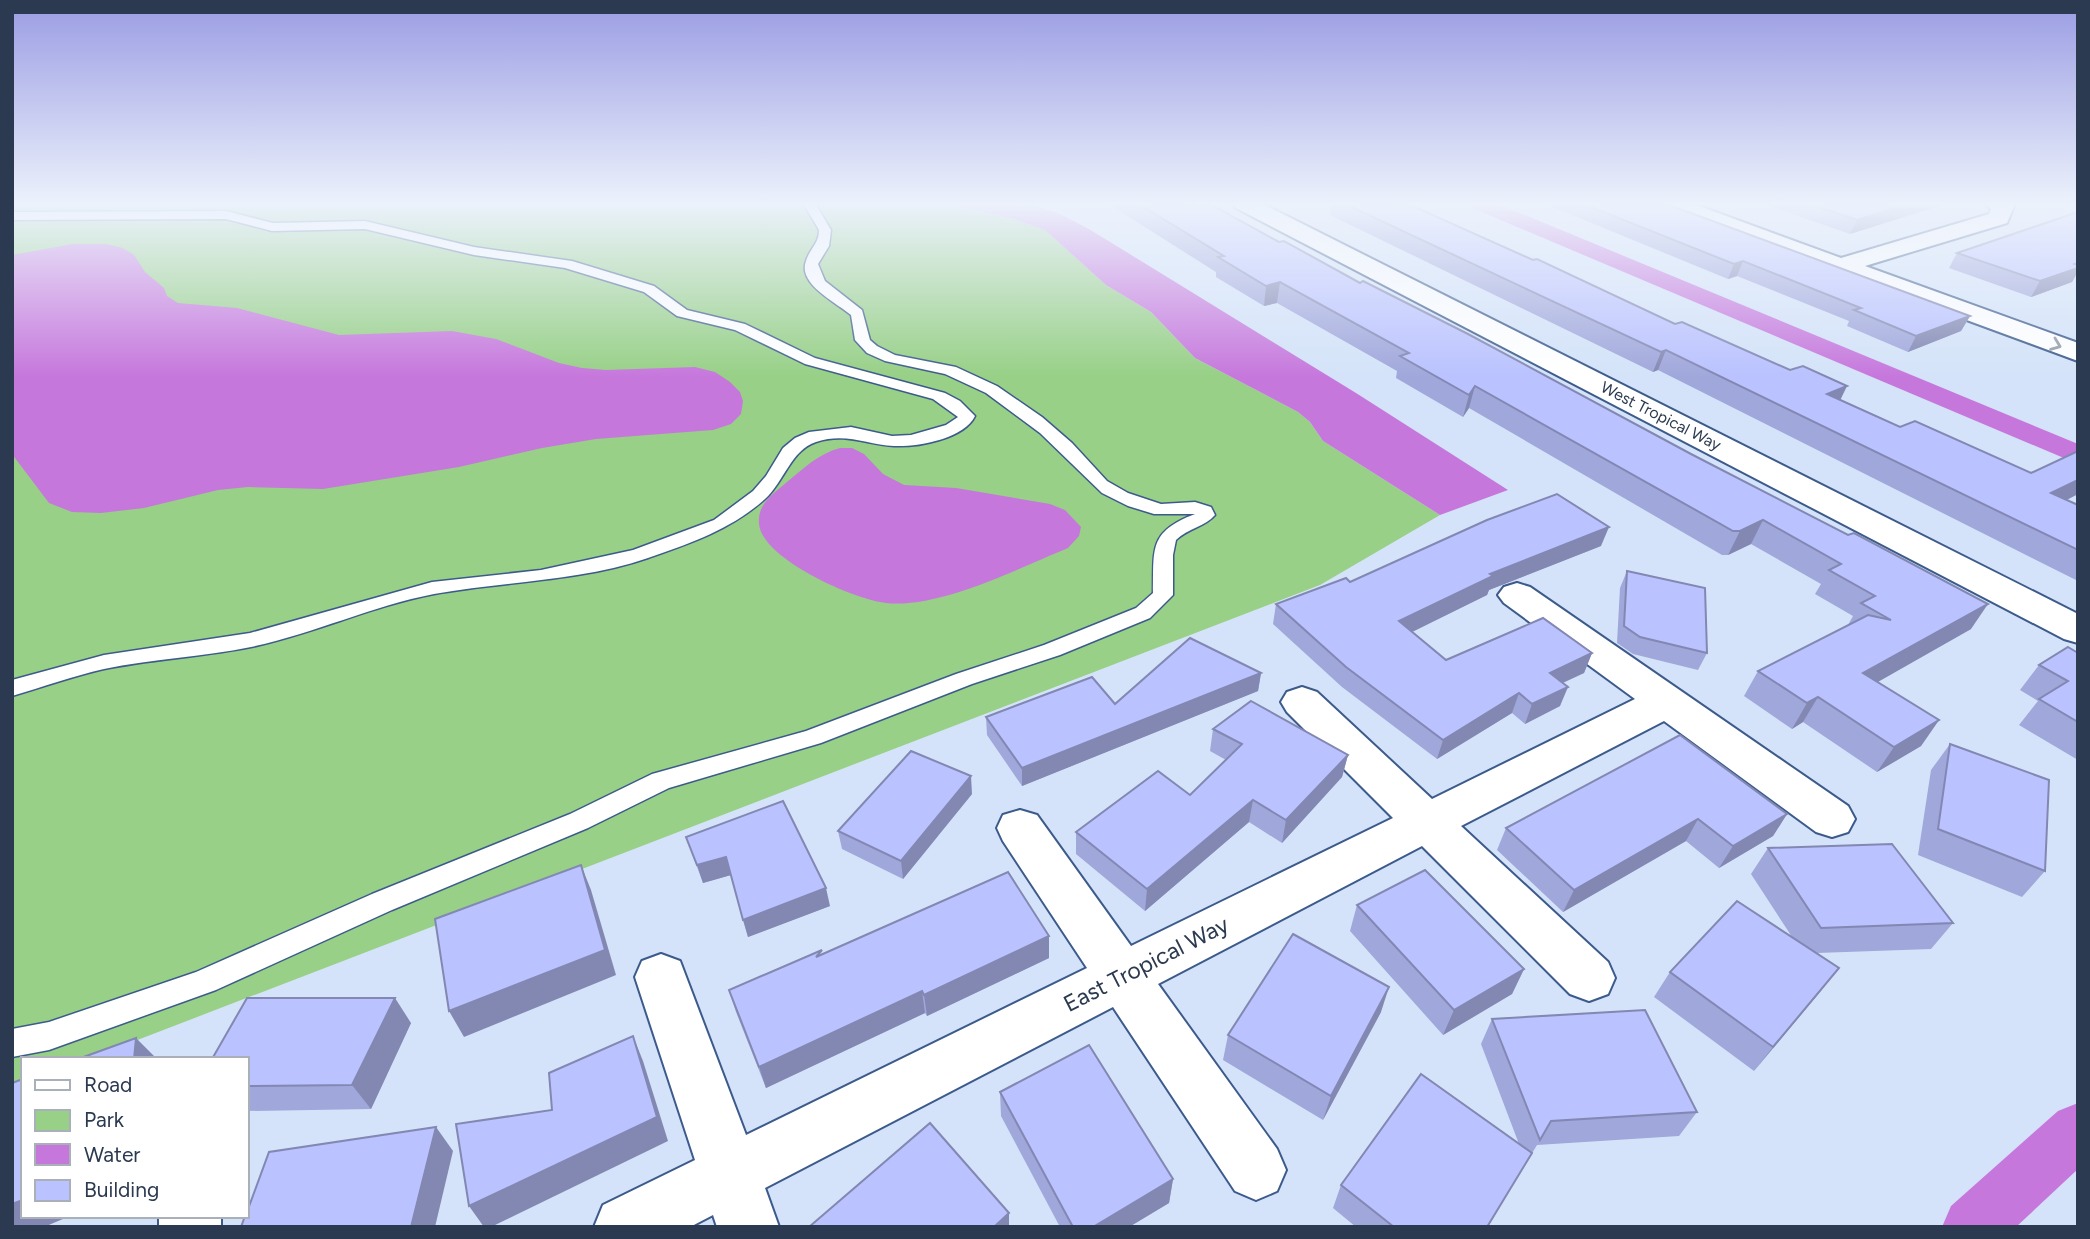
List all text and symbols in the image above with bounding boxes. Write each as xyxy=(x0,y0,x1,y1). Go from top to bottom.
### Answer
one-way arrow xyxy=(2050,336,2062,350)
street label: West Tropical Way xyxy=(1598,378,1725,455)
street label: East Tropical Way xyxy=(1059,910,1233,1018)
legend xyxy=(21,1057,248,1218)
text: Road xyxy=(84,1072,132,1097)
text: Park xyxy=(84,1107,125,1132)
text: Water xyxy=(84,1142,140,1167)
text: Building xyxy=(84,1177,159,1202)

